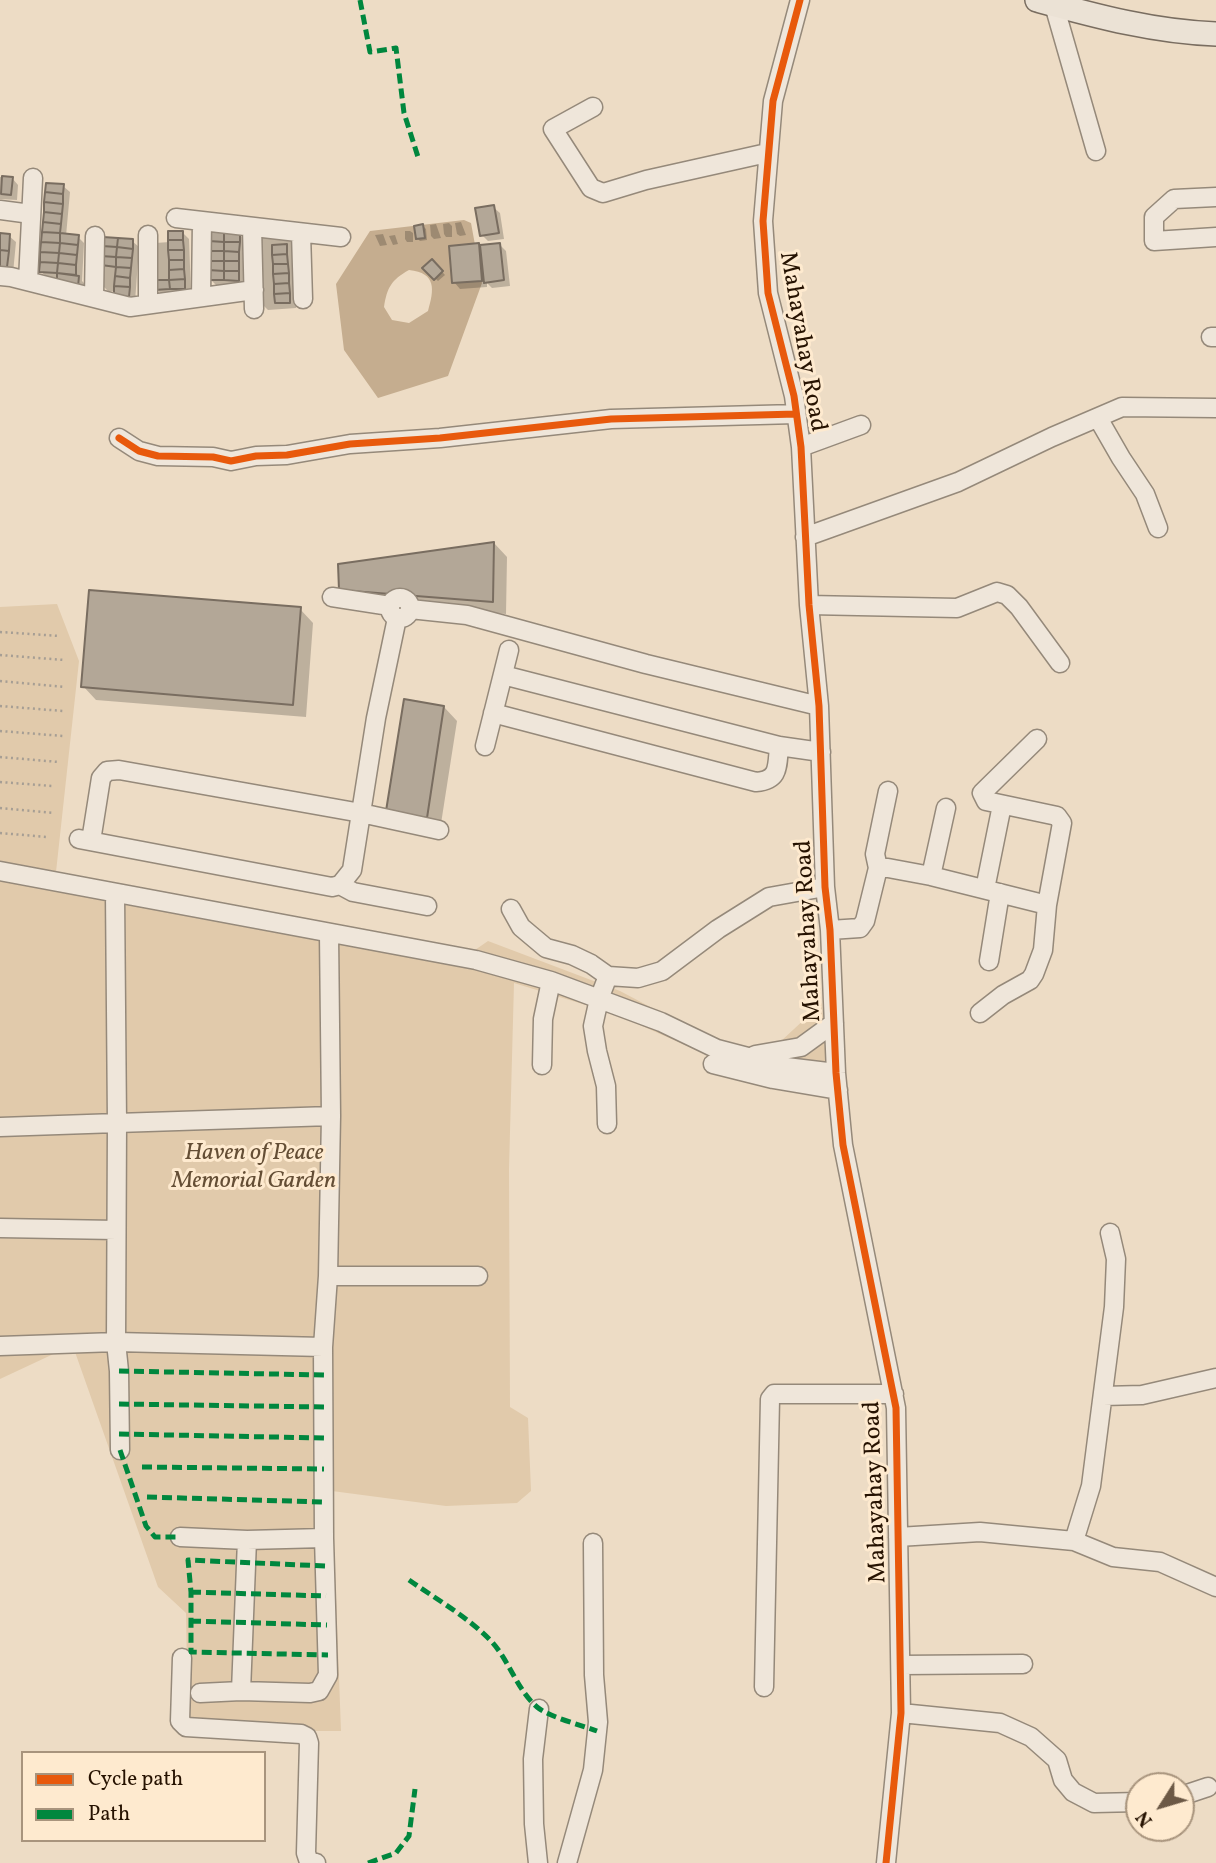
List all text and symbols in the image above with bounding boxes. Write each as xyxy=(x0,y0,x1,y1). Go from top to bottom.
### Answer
street label: Mahayahay Road xyxy=(771,250,831,434)
street label: Mahayahay Road xyxy=(791,839,829,1023)
park label: Haven of Peace Memorial Garden xyxy=(172,1141,336,1197)
street label: Mahayahay Road xyxy=(859,1400,895,1584)
legend xyxy=(21,1751,266,1842)
text: Cycle path xyxy=(88,1765,183,1794)
north arrow xyxy=(1125,1772,1195,1842)
text: Path xyxy=(88,1800,130,1829)
text: N xyxy=(1130,1805,1159,1832)

